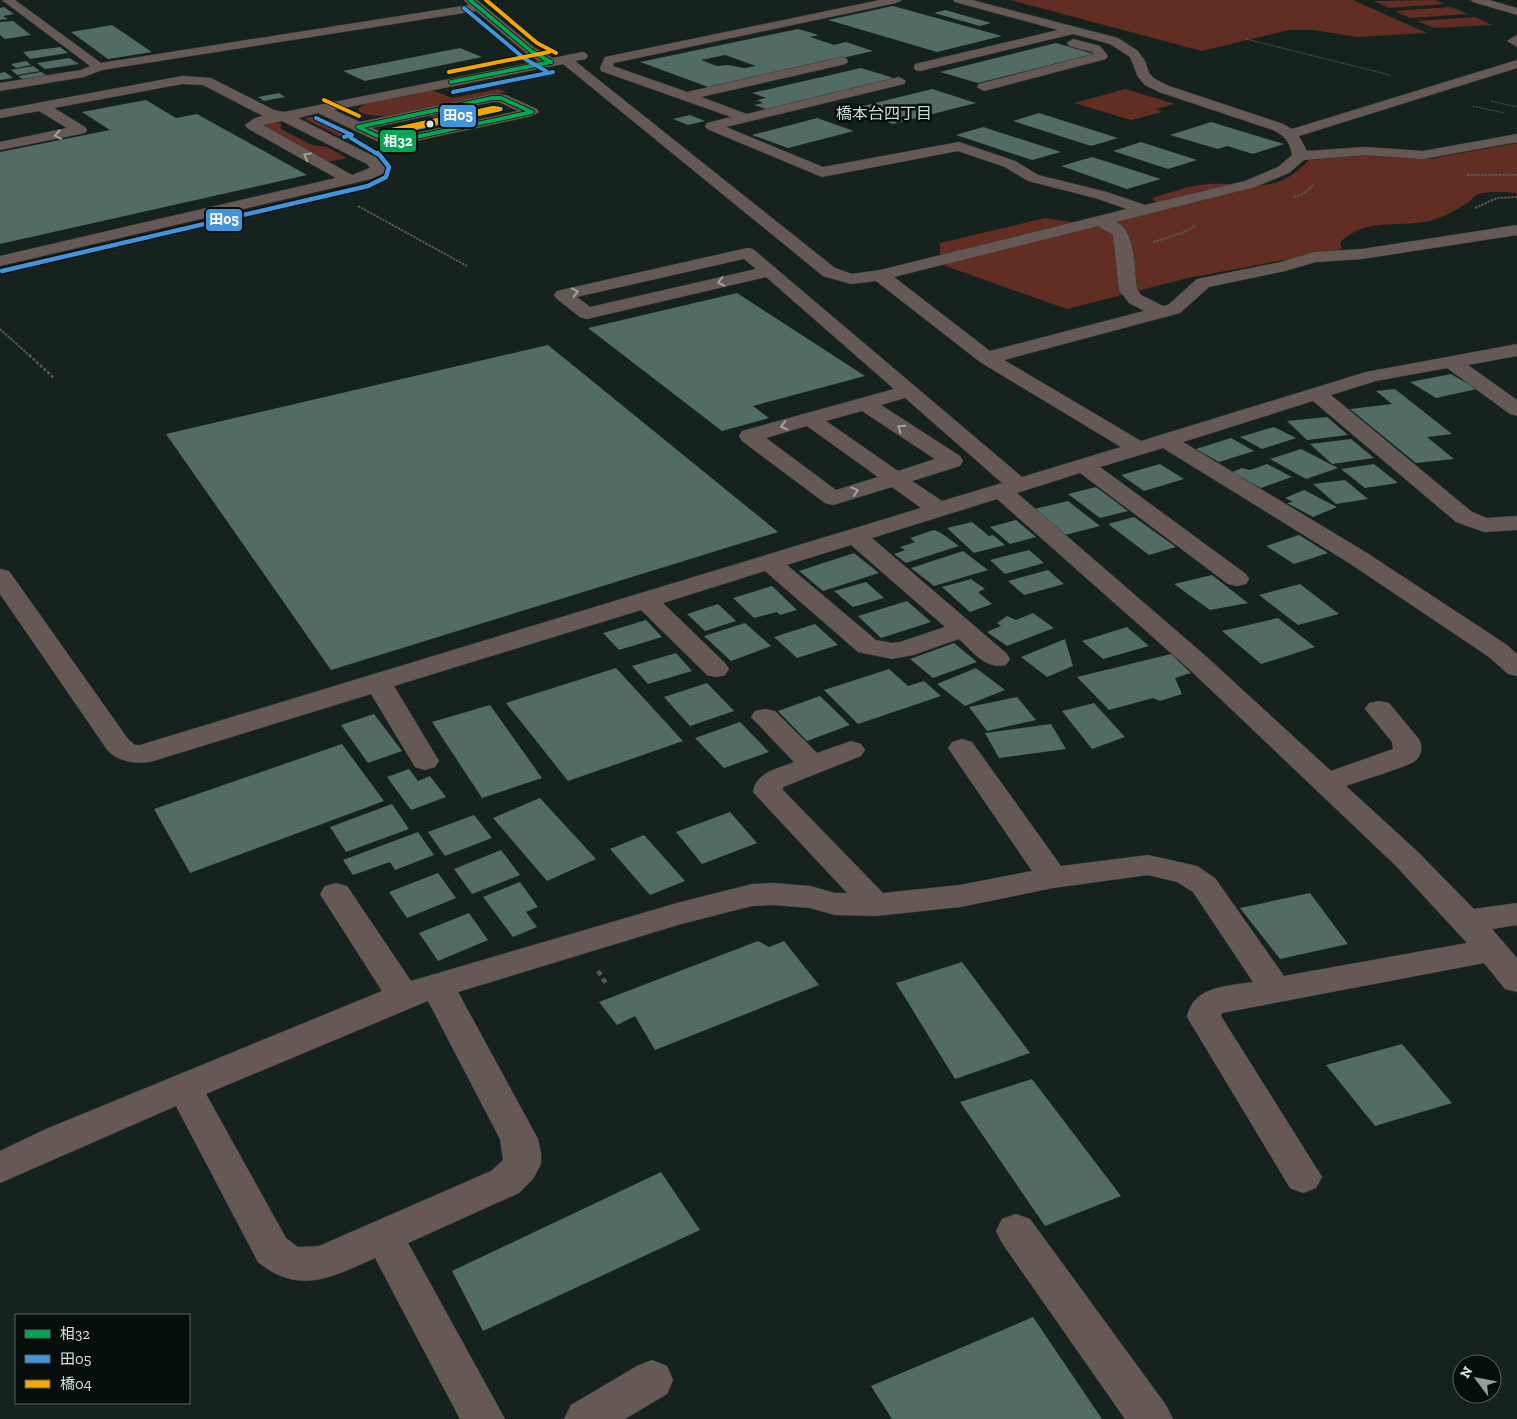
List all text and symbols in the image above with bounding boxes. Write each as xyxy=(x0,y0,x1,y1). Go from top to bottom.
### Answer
line badge: 田05 xyxy=(439,104,477,128)
district label: 橋本台四丁目 xyxy=(836,104,932,123)
text: 田05 xyxy=(443,107,473,124)
unlabelled marker xyxy=(425,119,435,129)
one-way arrow xyxy=(54,129,63,139)
line badge: 相32 xyxy=(379,129,417,153)
text: 相32 xyxy=(384,133,413,150)
one-way arrow xyxy=(303,152,312,162)
line badge: 田05 xyxy=(205,208,243,232)
text: 田05 xyxy=(209,211,239,228)
one-way arrow xyxy=(717,276,725,287)
one-way arrow xyxy=(570,287,579,298)
one-way arrow xyxy=(780,420,789,431)
one-way arrow xyxy=(898,425,907,434)
one-way arrow xyxy=(851,487,859,497)
legend xyxy=(15,1314,190,1404)
text: 相32 xyxy=(60,1325,90,1343)
text: 田05 xyxy=(60,1350,92,1368)
north arrow xyxy=(1452,1354,1502,1404)
text: N xyxy=(1456,1363,1477,1381)
text: 橋04 xyxy=(60,1375,92,1393)

